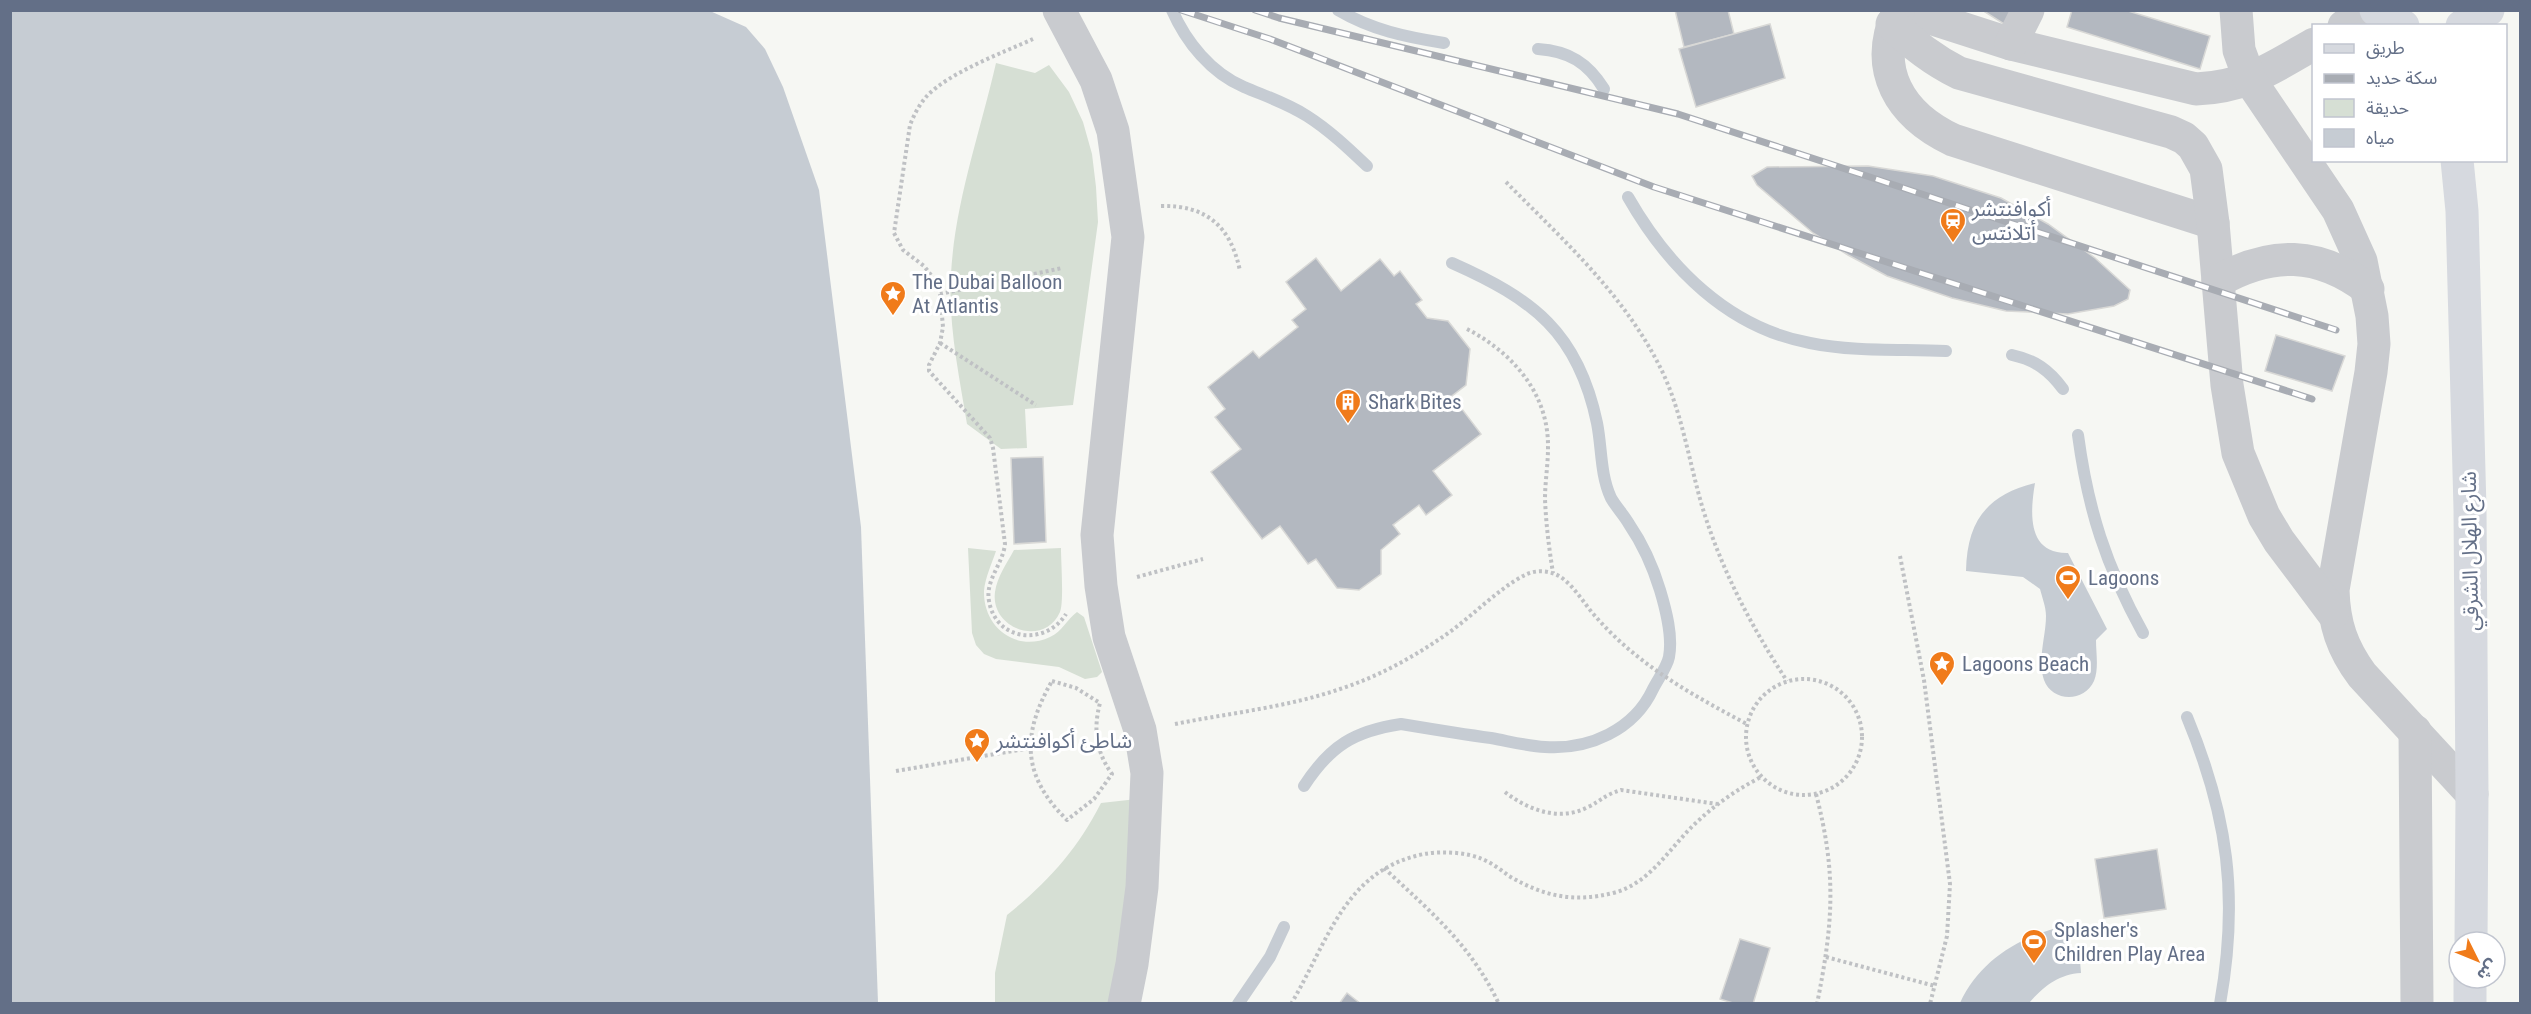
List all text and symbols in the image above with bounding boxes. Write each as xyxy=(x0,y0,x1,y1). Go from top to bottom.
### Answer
legend xyxy=(2312,24,2507,162)
text: طريق xyxy=(2366,37,2405,59)
text: سكة حديد xyxy=(2366,67,2437,88)
text: حديقة xyxy=(2366,97,2409,118)
text: مياه xyxy=(2366,127,2395,148)
place label: أكوافنتشر أتلانتس xyxy=(1971,196,2051,245)
station icon: أكوافنتشر أتلانتس xyxy=(1938,206,1968,244)
place label: The Dubai Balloon At Atlantis xyxy=(912,270,1062,318)
place icon: The Dubai Balloon At Atlantis xyxy=(878,279,908,317)
building icon: Shark Bites xyxy=(1333,387,1363,425)
place label: Shark Bites xyxy=(1368,390,1462,414)
street label: شارع الهلال الشرقي xyxy=(2457,471,2487,631)
sports icon: Lagoons xyxy=(2053,563,2083,601)
place label: Lagoons xyxy=(2088,566,2159,590)
place icon: Lagoons Beach xyxy=(1927,649,1957,687)
place label: Lagoons Beach xyxy=(1962,652,2089,676)
place icon: شاطئ أكوافنتشر xyxy=(962,726,992,764)
place label: شاطئ أكوافنتشر xyxy=(995,728,1132,753)
place label: Splasher's Children Play Area xyxy=(2054,918,2205,966)
sports icon: Splasher's Children Play Area xyxy=(2019,927,2049,965)
north arrow xyxy=(2447,930,2507,990)
text: ش xyxy=(2473,955,2502,984)

